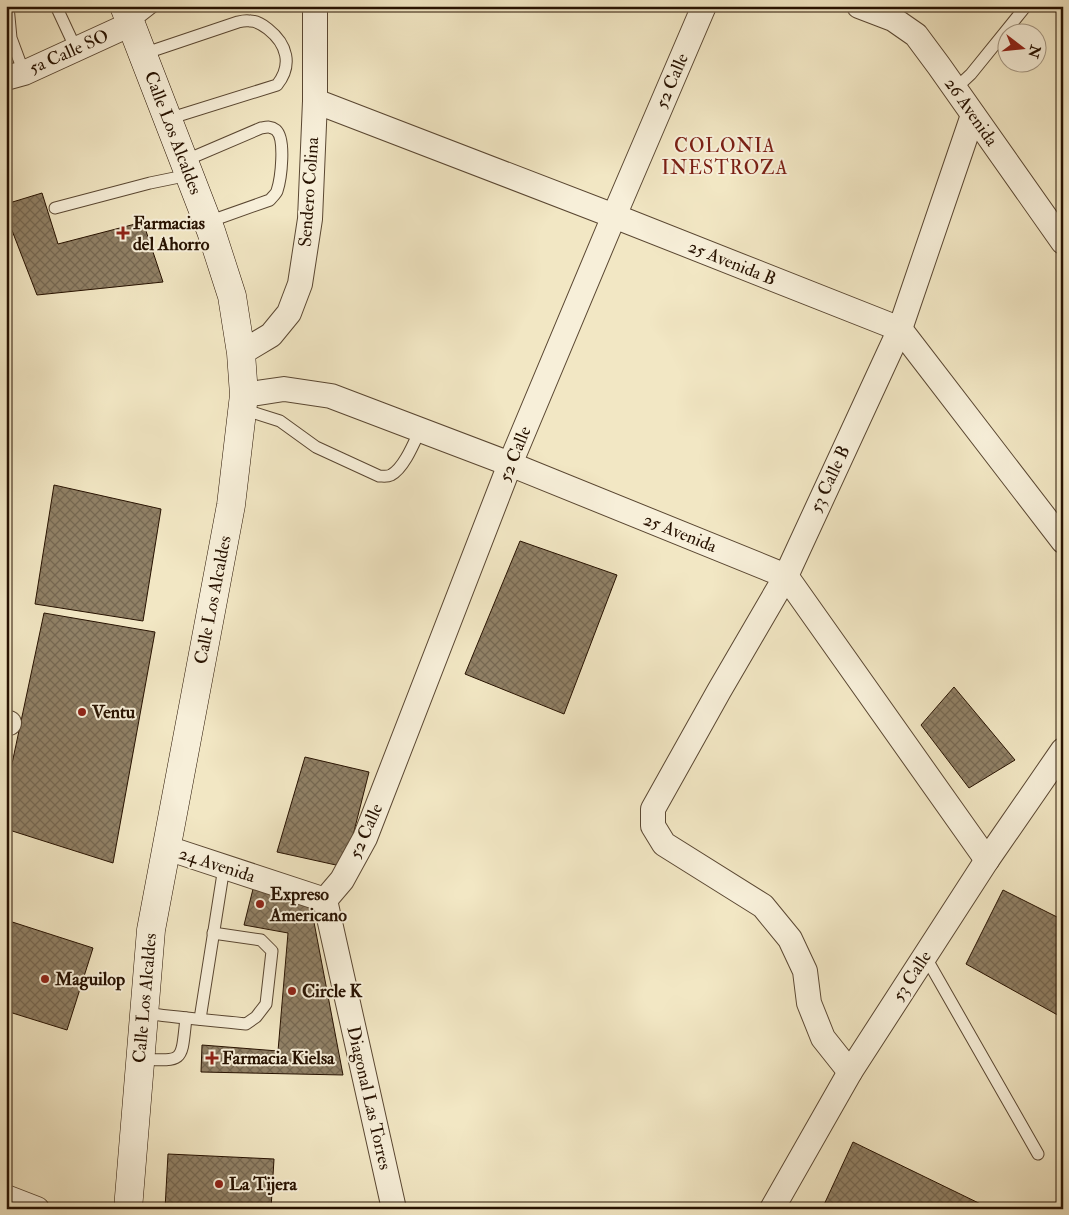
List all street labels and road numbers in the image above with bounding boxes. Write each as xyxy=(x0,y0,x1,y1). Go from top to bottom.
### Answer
street label: 5a Calle SO xyxy=(26,24,112,80)
street label: 52 Calle xyxy=(650,49,694,112)
street label: Calle Los Alcaldes xyxy=(139,68,207,198)
street label: 26 Avenida xyxy=(939,73,1003,151)
street label: Sendero Colina xyxy=(294,136,324,248)
street label: 25 Avenida B xyxy=(685,235,779,291)
street label: 52 Calle xyxy=(493,422,537,485)
street label: 53 Calle B xyxy=(804,442,856,516)
street label: 25 Avenida xyxy=(640,508,721,558)
street label: Calle Los Alcaldes xyxy=(189,534,237,666)
street label: 52 Calle xyxy=(344,799,388,862)
street label: 24 Avenida xyxy=(176,842,259,888)
street label: Calle Los Alcaldes xyxy=(128,932,162,1064)
street label: 53 Calle xyxy=(887,946,937,1006)
street label: Diagonal Las Torres xyxy=(341,1024,397,1172)

